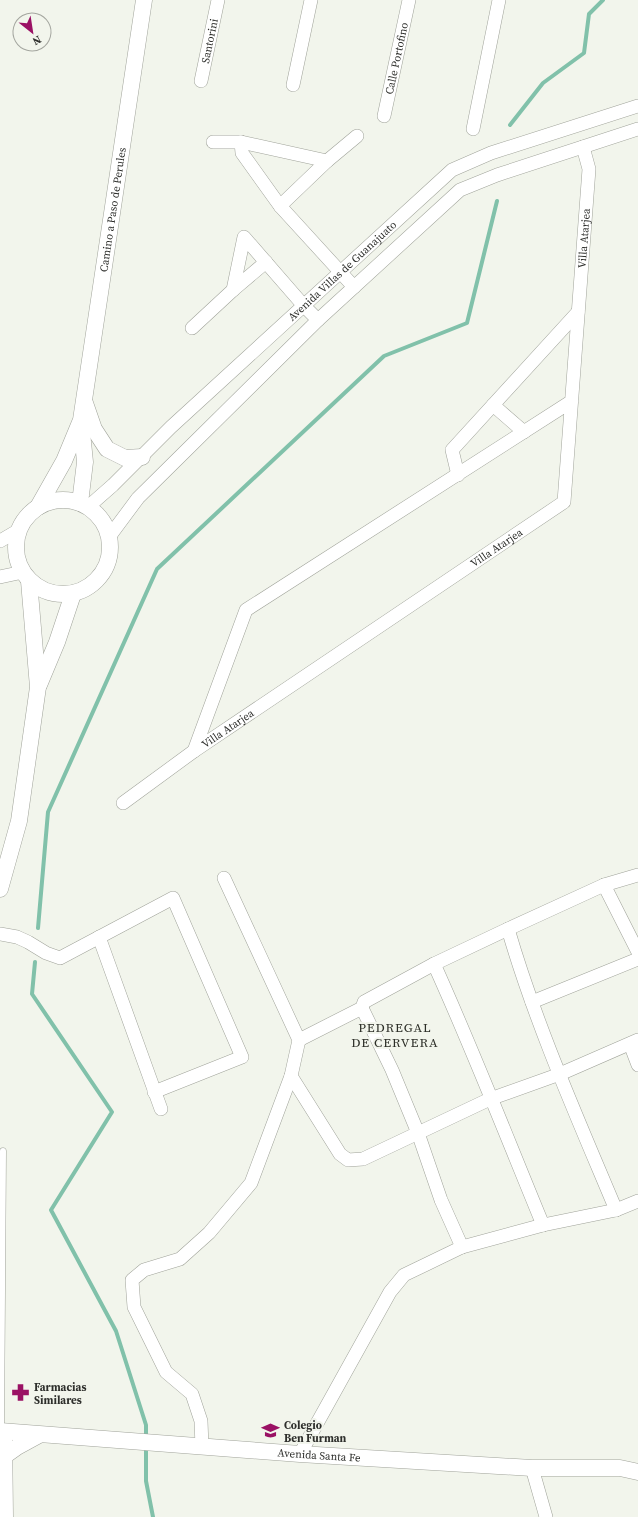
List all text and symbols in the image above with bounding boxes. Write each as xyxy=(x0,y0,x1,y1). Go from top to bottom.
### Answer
north arrow xyxy=(12,12,52,52)
street label: Santorini xyxy=(198,17,222,65)
street label: Calle Portofino xyxy=(382,21,412,96)
text: N xyxy=(30,32,44,49)
street label: Camino a Paso de Perules xyxy=(96,146,130,273)
street label: Villa Atarjea xyxy=(575,207,594,269)
street label: Avenida Villas de Guanajuato xyxy=(285,217,400,325)
street label: Villa Atarjea xyxy=(468,525,526,571)
street label: Villa Atarjea xyxy=(199,706,257,752)
district label: PEDREGAL DE CERVERA xyxy=(351,1019,439,1051)
place label: Farmacias Similares xyxy=(34,1380,86,1408)
pharmacy icon: Farmacias Similares xyxy=(11,1383,31,1403)
place label: Colegio Ben Furman xyxy=(284,1418,347,1446)
school or university icon: Colegio Ben Furman xyxy=(261,1421,281,1441)
street label: Avenida Santa Fe xyxy=(277,1445,361,1466)

